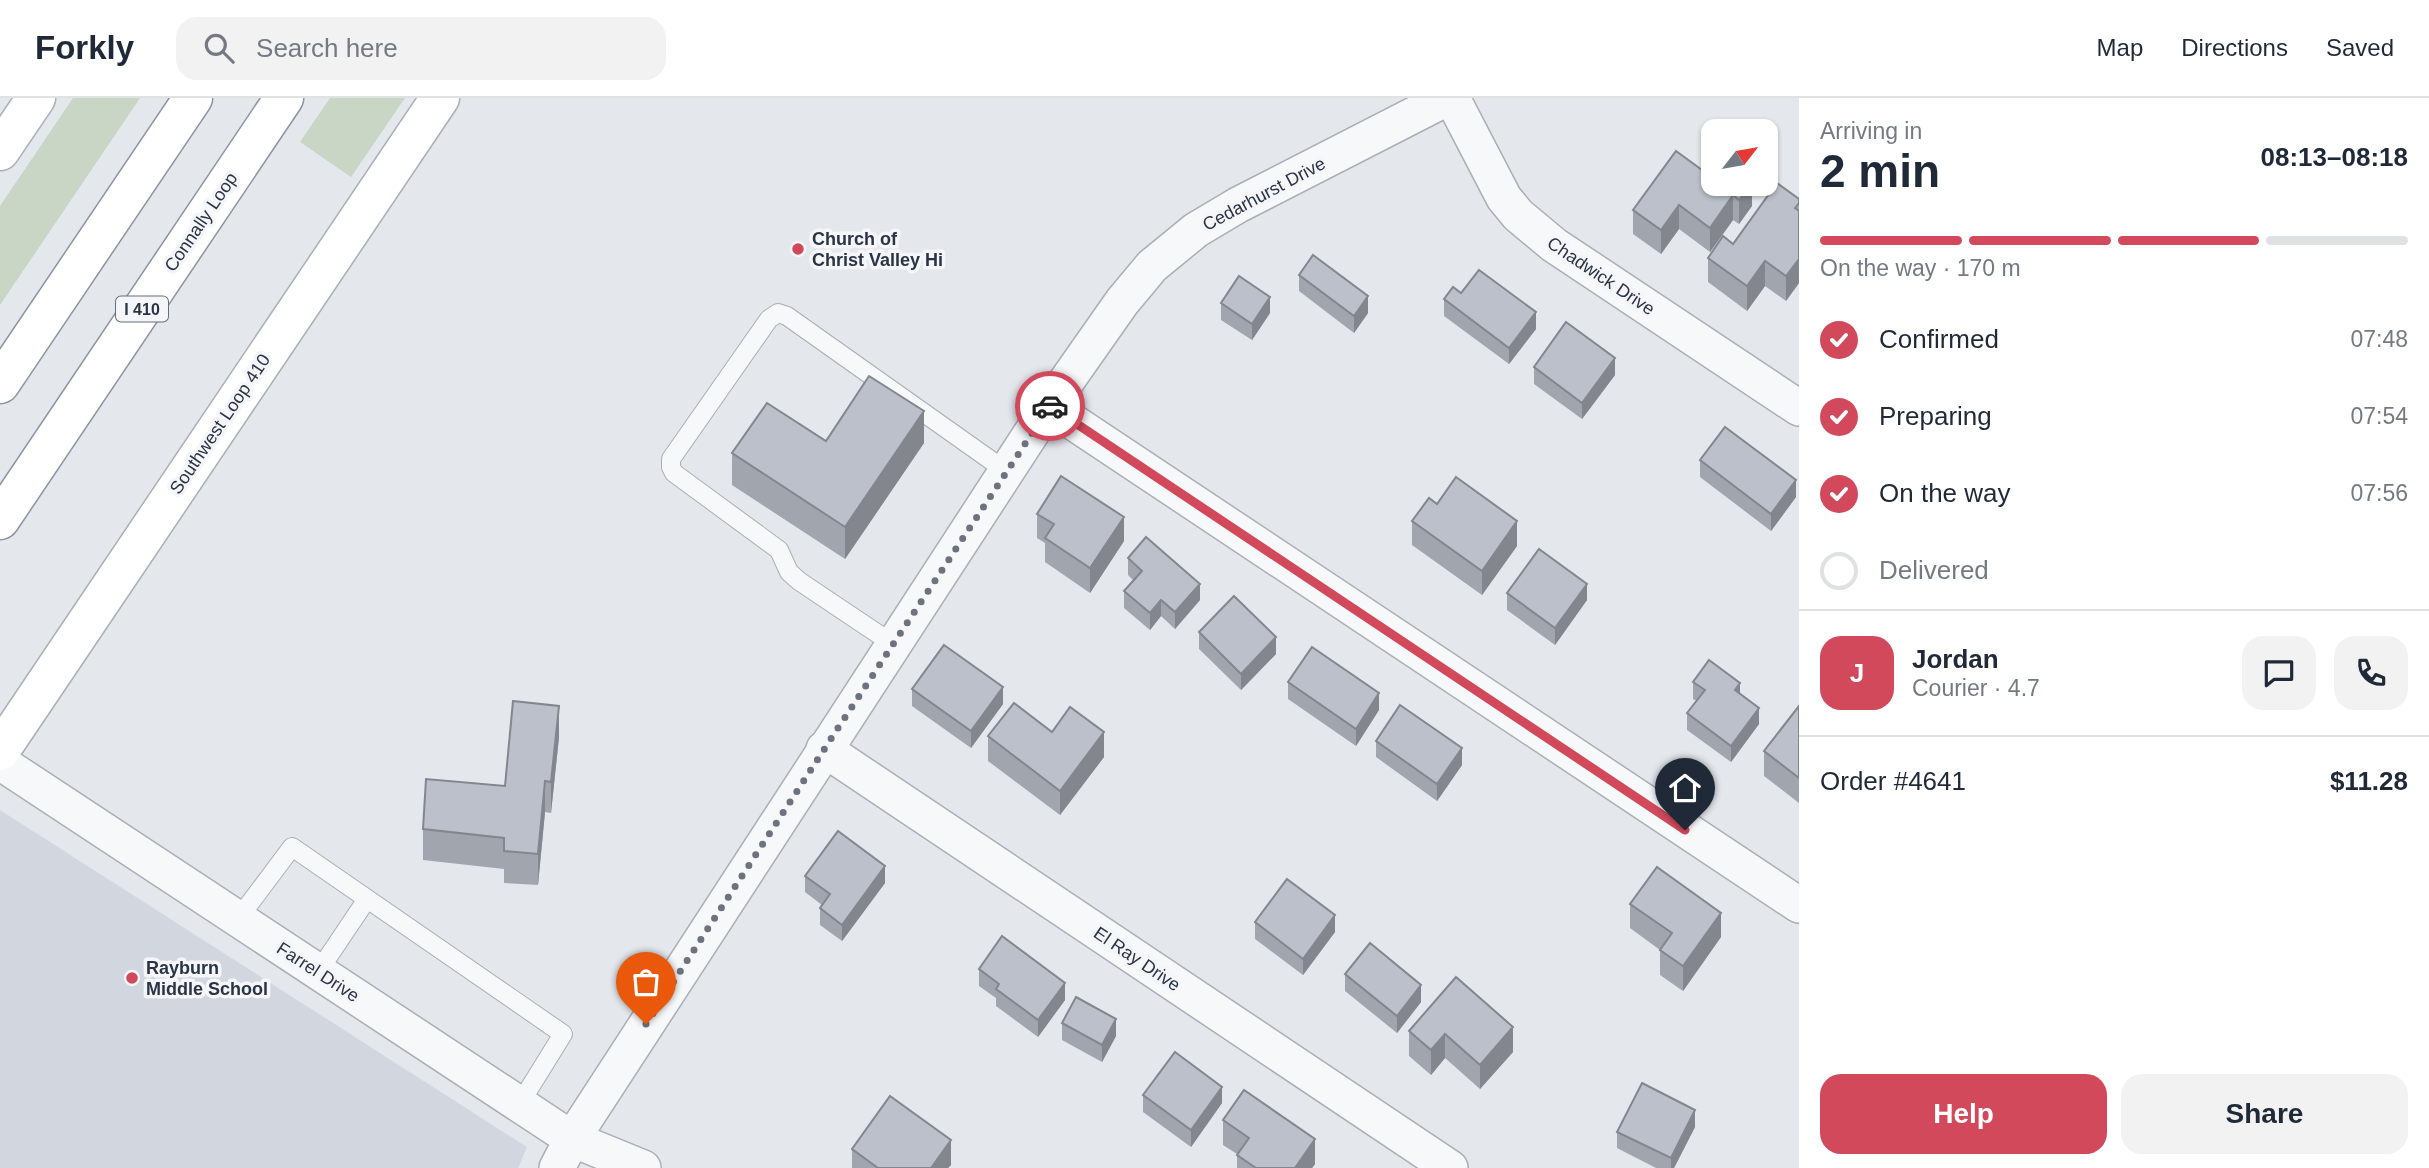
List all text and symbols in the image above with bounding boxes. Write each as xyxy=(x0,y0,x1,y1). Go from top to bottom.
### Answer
search box xyxy=(176,17,666,80)
text: Forkly xyxy=(35,29,134,66)
icon: search xyxy=(200,29,238,67)
text: Search here xyxy=(256,33,398,63)
text: Map xyxy=(2097,34,2143,61)
text: Directions xyxy=(2181,34,2288,61)
text: Saved xyxy=(2326,34,2394,61)
text: Arriving in xyxy=(1820,118,1922,144)
north arrow xyxy=(1701,119,1778,196)
map controls xyxy=(1701,119,1778,196)
text: 08:13–08:18 xyxy=(2261,142,2408,172)
text: 2 min xyxy=(1820,145,1940,197)
street label: Cedarhurst Drive xyxy=(1199,153,1329,235)
street label: Connally Loop xyxy=(161,169,241,275)
place label: Church of Christ Valley Hi xyxy=(812,229,943,270)
street label: Chadwick Drive xyxy=(1544,233,1658,319)
marker: Church of Christ Valley Hi xyxy=(790,241,806,257)
text: On the way · 170 m xyxy=(1820,255,2021,281)
road number: I 410 xyxy=(116,296,168,322)
icon: check xyxy=(1820,321,1858,359)
text: Confirmed xyxy=(1879,324,1999,354)
text: 07:48 xyxy=(2350,326,2408,352)
street label: Southwest Loop 410 xyxy=(166,350,274,498)
courier xyxy=(1015,371,1085,441)
icon: car xyxy=(1031,387,1069,425)
icon: check xyxy=(1820,398,1858,436)
text: Preparing xyxy=(1879,401,1992,431)
text: 07:54 xyxy=(2350,403,2408,429)
icon: check xyxy=(1820,475,1858,513)
text: On the way xyxy=(1879,478,2011,508)
text: 07:56 xyxy=(2350,480,2408,506)
text: Delivered xyxy=(1879,555,1989,585)
button: chat xyxy=(2242,636,2316,710)
button: phone xyxy=(2334,636,2408,710)
text: Jordan xyxy=(1912,644,1999,674)
text: J xyxy=(1850,658,1864,688)
text: Courier · 4.7 xyxy=(1912,675,2040,701)
pin xyxy=(1655,758,1715,830)
text: Order #4641 xyxy=(1820,766,1966,796)
text: $11.28 xyxy=(2330,766,2408,796)
icon: home xyxy=(1666,769,1704,807)
street label: El Ray Drive xyxy=(1090,923,1184,995)
street label: Farrel Drive xyxy=(273,938,363,1006)
pin xyxy=(616,952,676,1024)
place label: Rayburn Middle School xyxy=(146,958,268,999)
icon: bag xyxy=(627,963,665,1001)
marker: Rayburn Middle School xyxy=(124,970,140,986)
button: Help xyxy=(1820,1074,2107,1154)
button: Share xyxy=(2121,1074,2408,1154)

